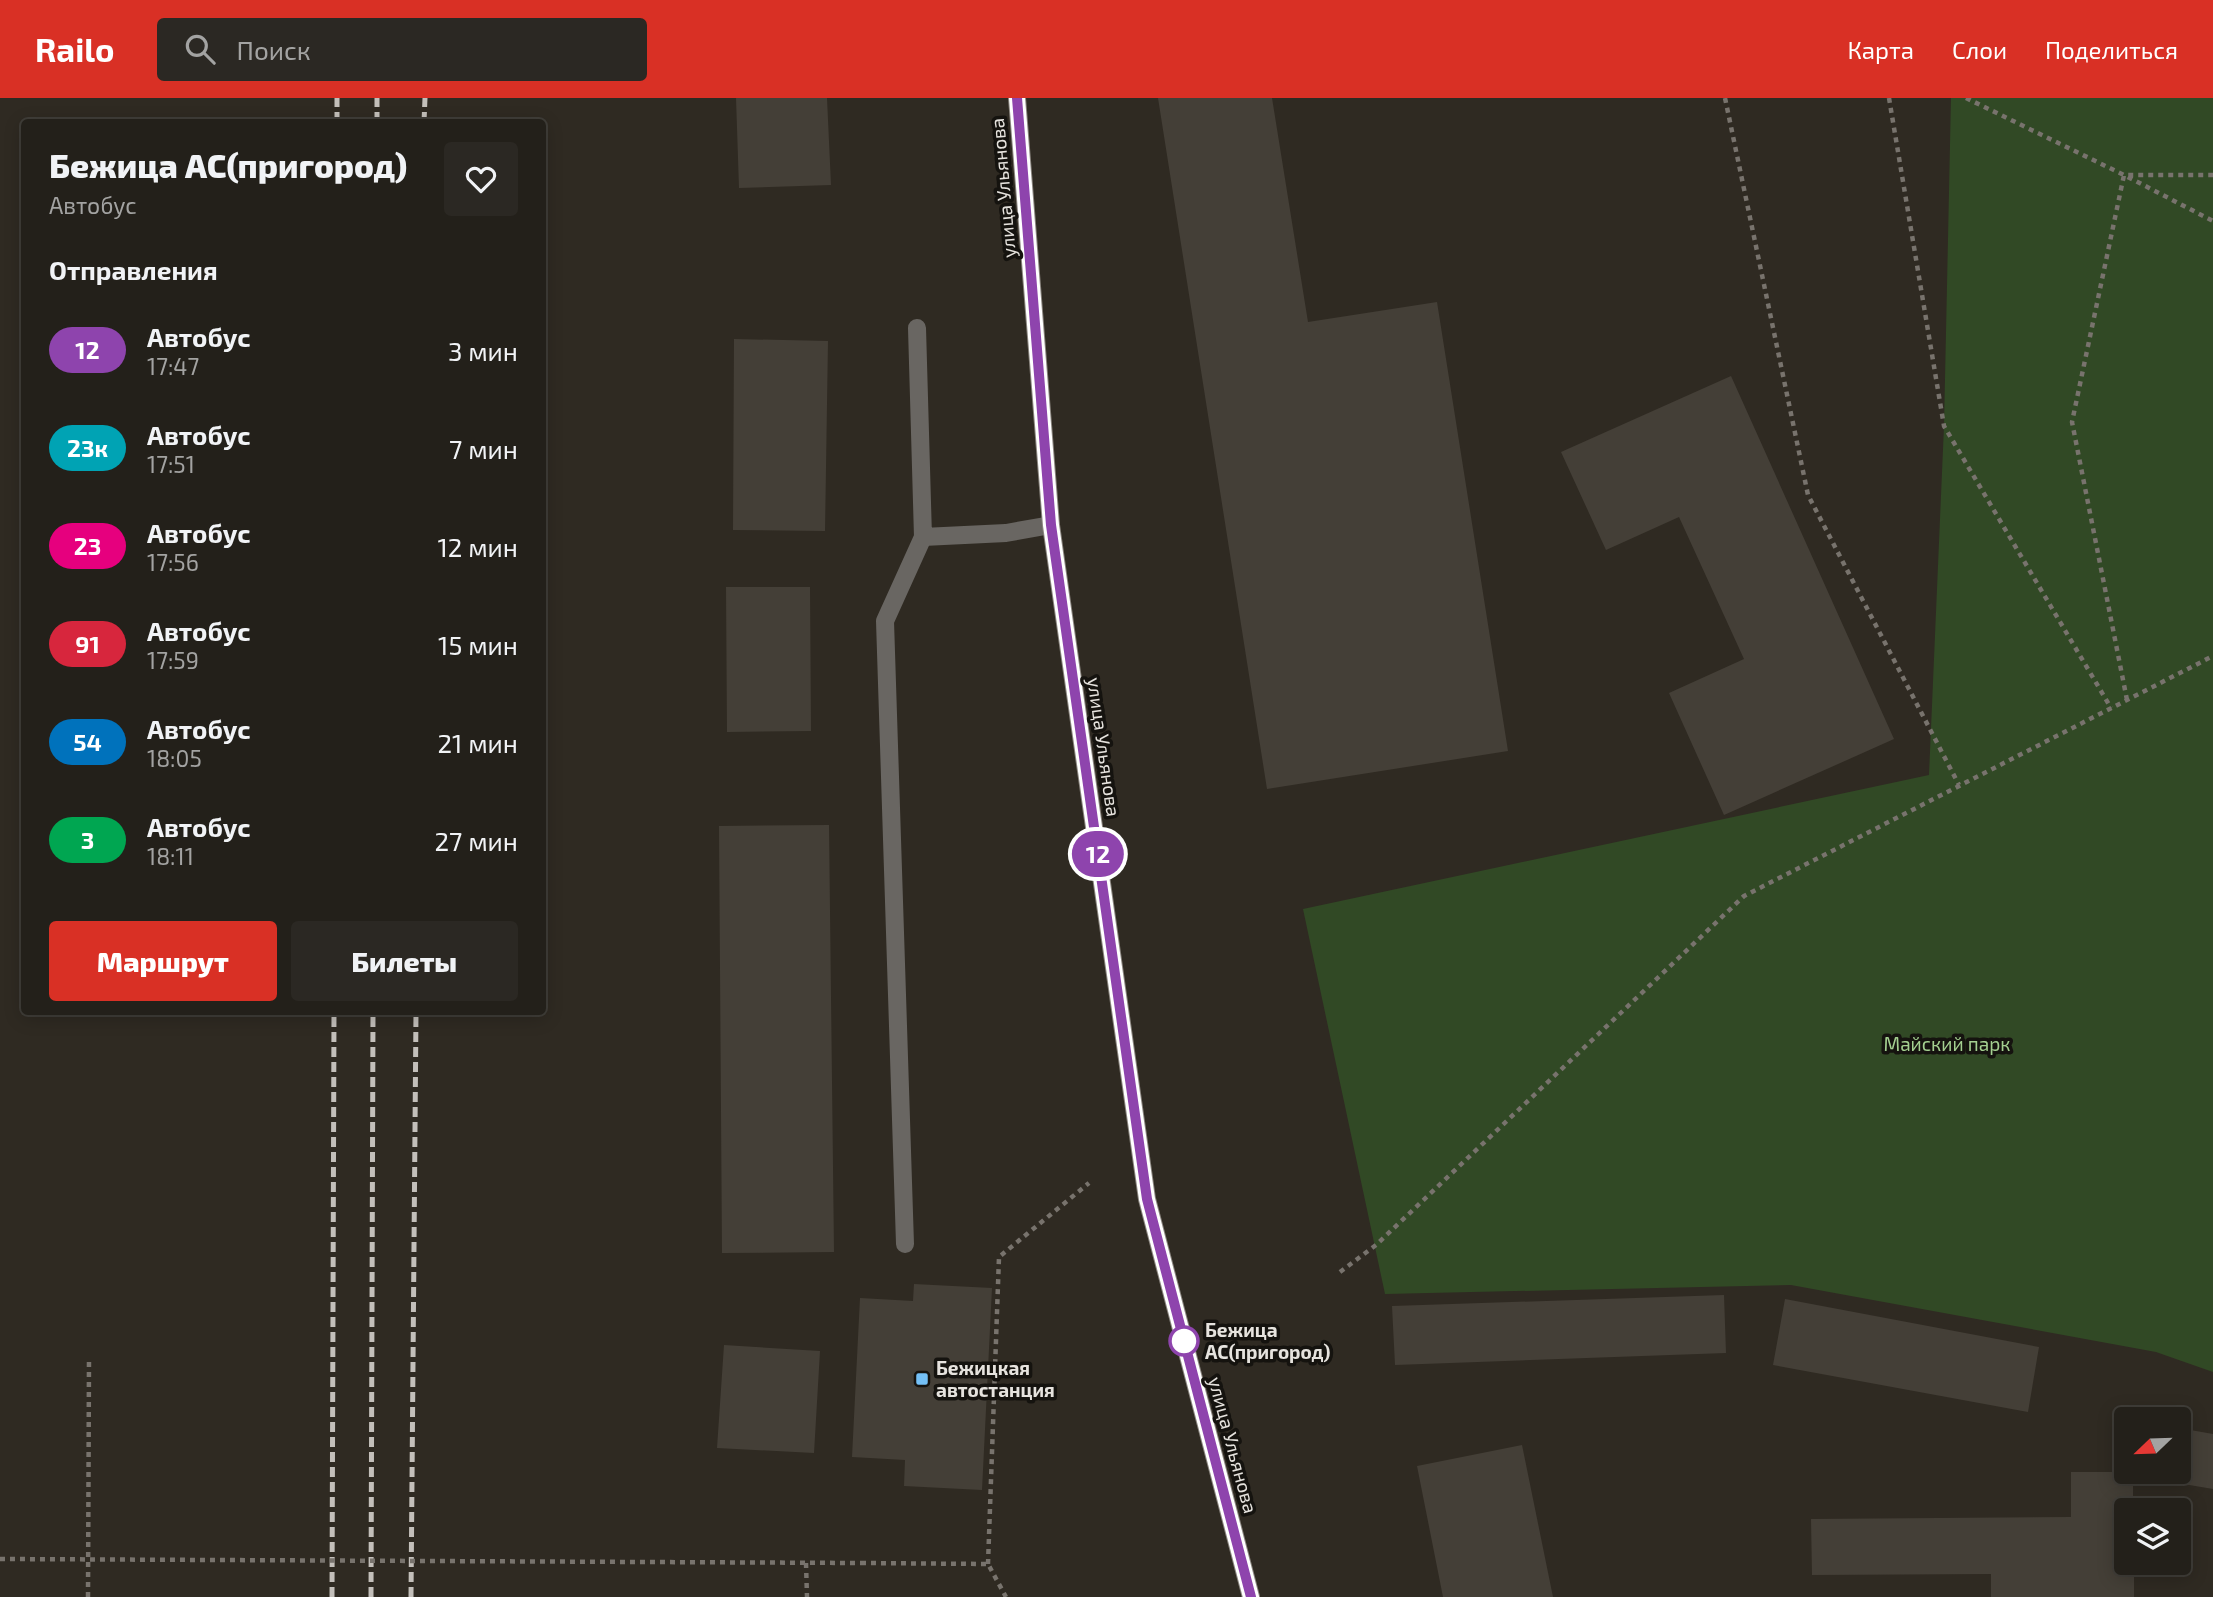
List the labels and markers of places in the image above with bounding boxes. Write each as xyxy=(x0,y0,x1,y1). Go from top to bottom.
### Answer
place label: Бежица АС(пригород) xyxy=(1205,1318,1331,1363)
marker: Бежица АС(пригород) xyxy=(1169,1326,1199,1356)
place label: Бежицкая автостанция xyxy=(936,1356,1055,1401)
marker: Бежицкая автостанция xyxy=(914,1371,930,1387)

